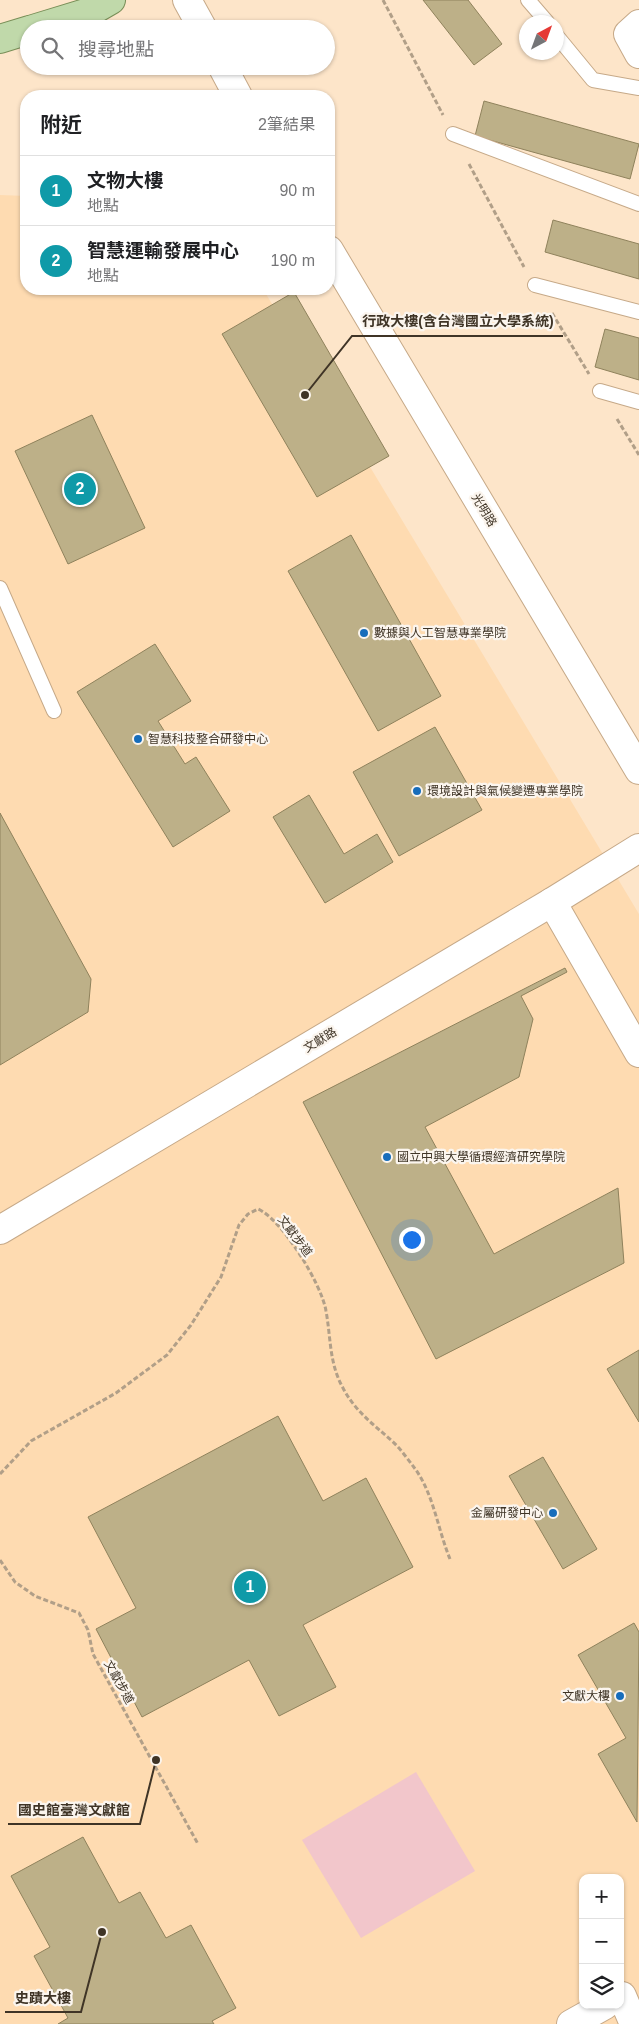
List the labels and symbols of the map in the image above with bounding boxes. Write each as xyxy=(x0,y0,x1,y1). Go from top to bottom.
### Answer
north arrow xyxy=(519,15,564,60)
callout: 行政大樓(含台灣國立大學系統) xyxy=(352,307,563,336)
text: 行政大樓(含台灣國立大學系統) xyxy=(362,313,554,329)
pin: 2 xyxy=(64,470,96,508)
street label: 光明路 xyxy=(469,491,499,529)
place label: 數據與人工智慧專業學院 xyxy=(374,626,506,640)
marker: 數據與人工智慧專業學院 xyxy=(358,627,370,639)
place label: 智慧科技整合研發中心 xyxy=(148,732,268,746)
marker: 智慧科技整合研發中心 xyxy=(132,733,144,745)
place label: 環境設計與氣候變遷專業學院 xyxy=(427,784,583,798)
marker: 環境設計與氣候變遷專業學院 xyxy=(411,785,423,797)
street label: 文獻路 xyxy=(301,1025,339,1055)
place label: 國立中興大學循環經濟研究學院 xyxy=(397,1150,565,1164)
marker: 國立中興大學循環經濟研究學院 xyxy=(381,1151,393,1163)
street label: 文獻步道 xyxy=(275,1213,315,1259)
your location xyxy=(399,1227,425,1253)
place label: 金屬研發中心 xyxy=(471,1506,543,1520)
marker: 金屬研發中心 xyxy=(547,1507,559,1519)
pin: 1 xyxy=(234,1568,266,1606)
street label: 文獻步道 xyxy=(101,1658,137,1706)
place label: 文獻大樓 xyxy=(562,1689,610,1703)
marker: 文獻大樓 xyxy=(614,1690,626,1702)
callout: 國史館臺灣文獻館 xyxy=(8,1795,140,1824)
text: 國史館臺灣文獻館 xyxy=(18,1802,130,1818)
callout: 史蹟大樓 xyxy=(5,1983,81,2012)
text: 史蹟大樓 xyxy=(15,1990,71,2006)

